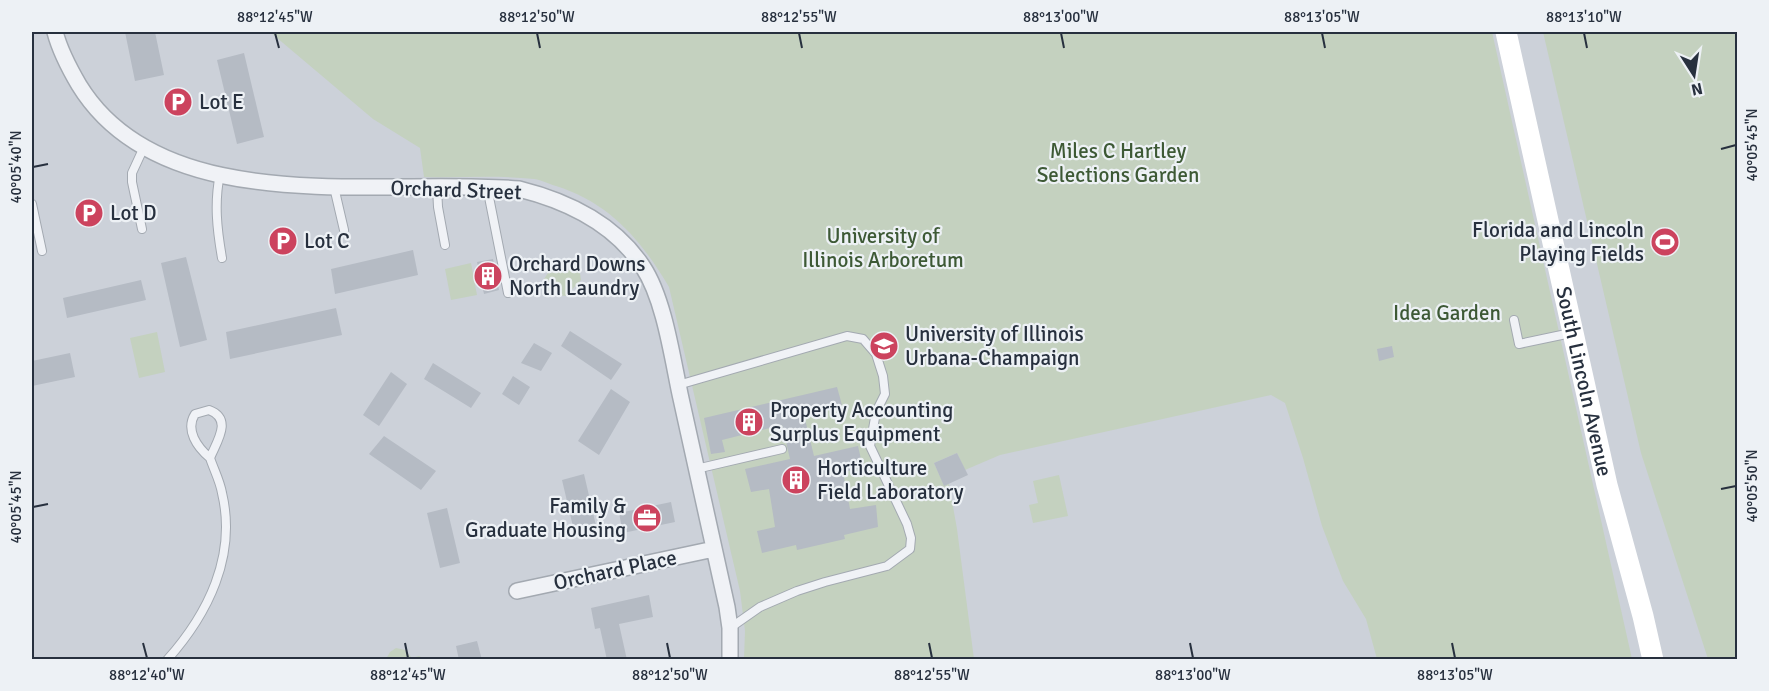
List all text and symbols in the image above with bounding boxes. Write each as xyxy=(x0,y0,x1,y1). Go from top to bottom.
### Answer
text: 88°12'45"W xyxy=(237,8,313,26)
text: 88°12'50"W xyxy=(499,8,575,26)
text: 88°12'55"W xyxy=(761,8,837,26)
text: 88°13'00"W xyxy=(1023,8,1099,26)
text: 88°13'05"W xyxy=(1284,8,1360,26)
text: 88°13'10"W xyxy=(1546,8,1622,26)
north arrow xyxy=(1664,45,1724,105)
text: N xyxy=(1689,78,1704,100)
parking icon: Lot E xyxy=(162,86,194,118)
place label: Lot E xyxy=(199,89,244,115)
text: 40°05'45"N xyxy=(1743,108,1761,182)
text: 40°05'40"N xyxy=(7,130,25,204)
park label: Miles C Hartley Selections Garden xyxy=(1037,138,1199,188)
street label: Orchard Street xyxy=(390,175,522,205)
parking icon: Lot D xyxy=(73,197,105,229)
place label: Lot D xyxy=(110,200,157,226)
place label: Florida and Lincoln Playing Fields xyxy=(1472,217,1644,267)
park label: University of Illinois Arboretum xyxy=(802,223,964,273)
parking icon: Lot C xyxy=(267,225,299,257)
sports icon: Florida and Lincoln Playing Fields xyxy=(1649,226,1681,258)
place label: Lot C xyxy=(304,228,350,254)
place label: Orchard Downs North Laundry xyxy=(509,251,646,301)
building icon: Orchard Downs North Laundry xyxy=(472,260,504,292)
street label: South Lincoln Avenue xyxy=(1550,284,1618,479)
park label: Idea Garden xyxy=(1393,300,1501,326)
place label: University of Illinois Urbana-Champaign xyxy=(905,321,1084,371)
school or university icon: University of Illinois Urbana-Champaign xyxy=(868,330,900,362)
place label: Property Accounting Surplus Equipment xyxy=(770,397,953,447)
building icon: Property Accounting Surplus Equipment xyxy=(733,406,765,438)
text: 40°05'50"N xyxy=(1743,449,1761,523)
place label: Horticulture Field Laboratory xyxy=(817,455,964,505)
building icon: Horticulture Field Laboratory xyxy=(780,464,812,496)
text: 40°05'45"N xyxy=(7,470,25,544)
place label: Family & Graduate Housing xyxy=(465,493,626,543)
office icon: Family & Graduate Housing xyxy=(631,502,663,534)
street label: Orchard Place xyxy=(551,544,679,596)
text: 88°12'40"W xyxy=(109,666,185,684)
text: 88°12'45"W xyxy=(370,666,446,684)
text: 88°12'50"W xyxy=(632,666,708,684)
text: 88°12'55"W xyxy=(894,666,970,684)
text: 88°13'00"W xyxy=(1155,666,1231,684)
text: 88°13'05"W xyxy=(1417,666,1493,684)

